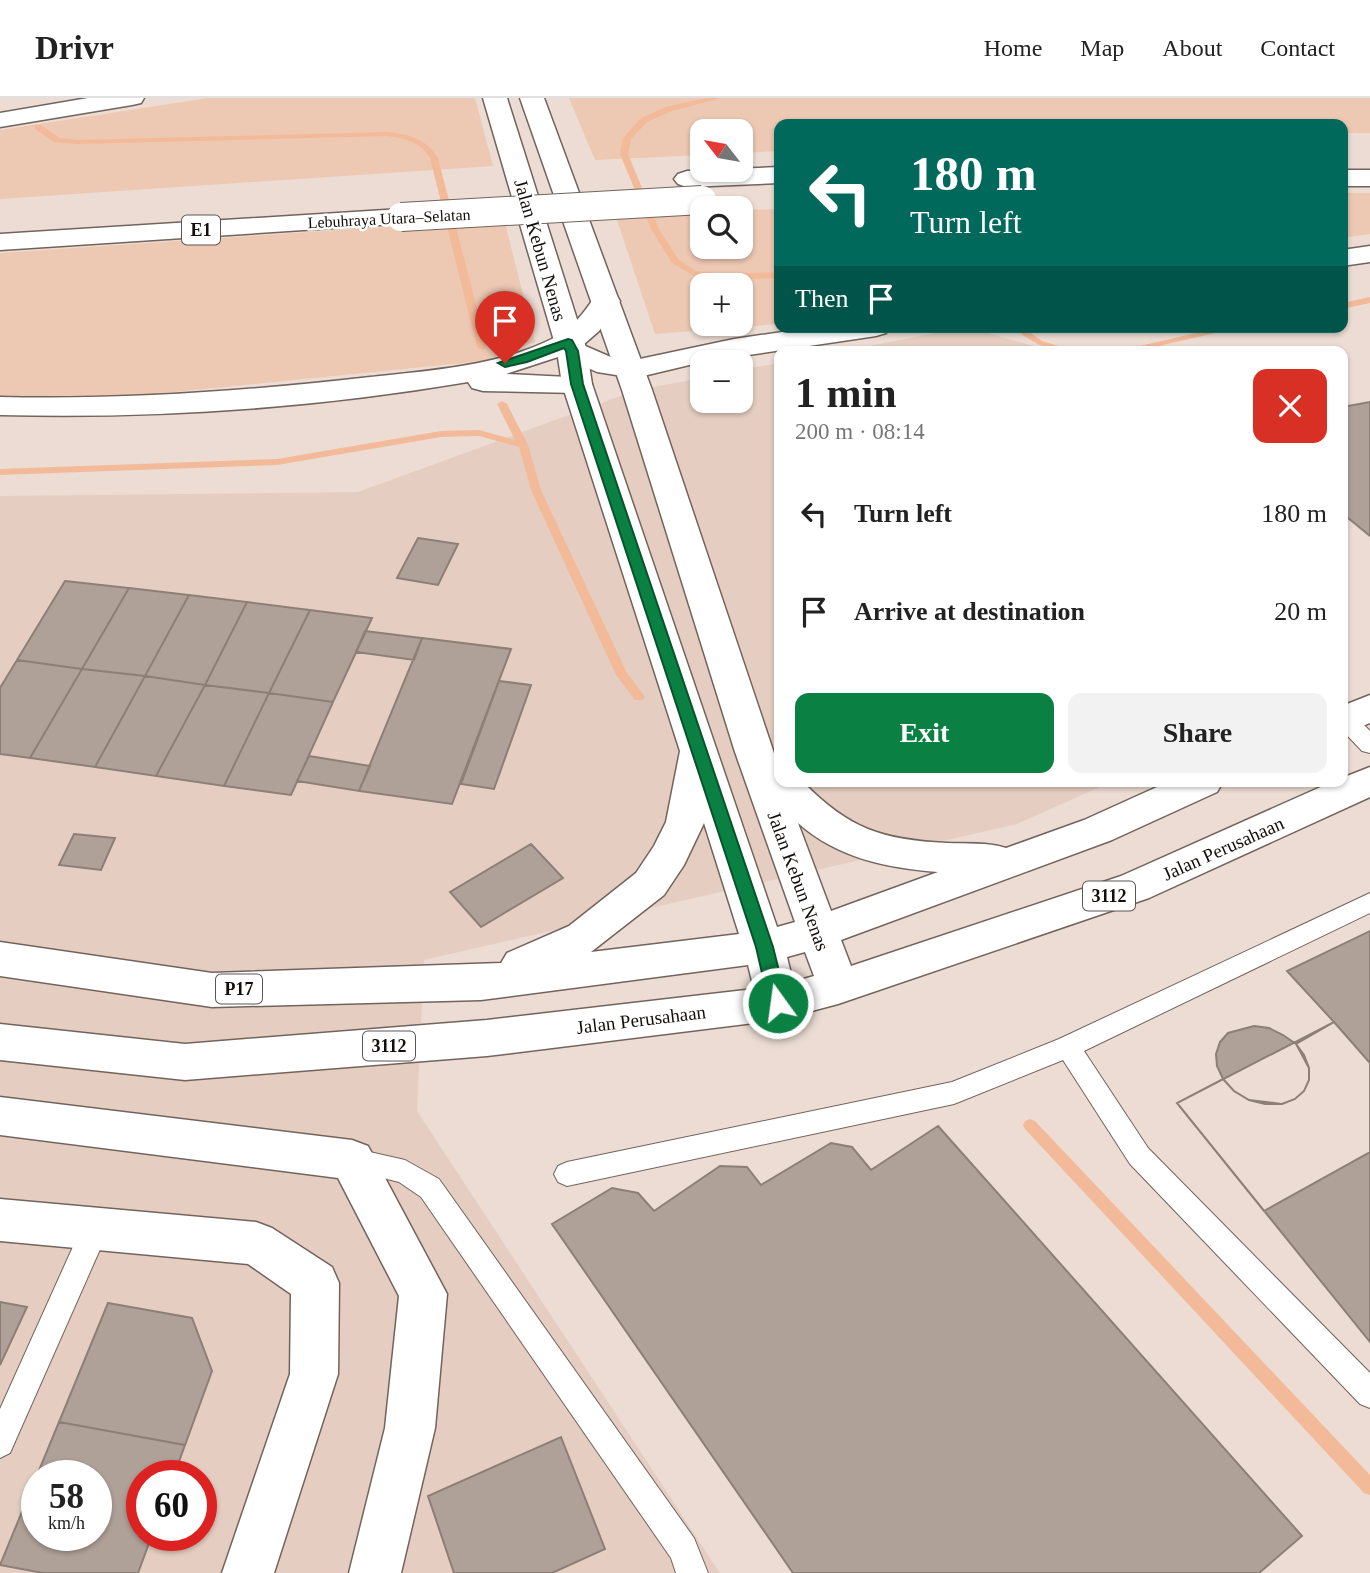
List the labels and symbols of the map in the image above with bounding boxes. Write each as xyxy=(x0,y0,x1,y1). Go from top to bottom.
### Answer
north arrow xyxy=(690,119,752,182)
street label: Jalan Kebun Nenas xyxy=(510,177,571,324)
street label: Lebuhraya Utara–Selatan xyxy=(307,206,471,232)
road number: E1 xyxy=(182,216,220,244)
pin xyxy=(475,291,535,363)
street label: Jalan Kebun Nenas xyxy=(764,809,833,954)
street label: Jalan Perusahaan xyxy=(1159,812,1287,885)
road number: 3112 xyxy=(1083,882,1135,910)
position arrow xyxy=(741,966,815,1040)
road number: P17 xyxy=(216,974,262,1004)
street label: Jalan Perusahaan xyxy=(575,1001,708,1038)
road number: 3112 xyxy=(363,1031,415,1060)
speed limit sign: 60 xyxy=(126,1460,217,1551)

